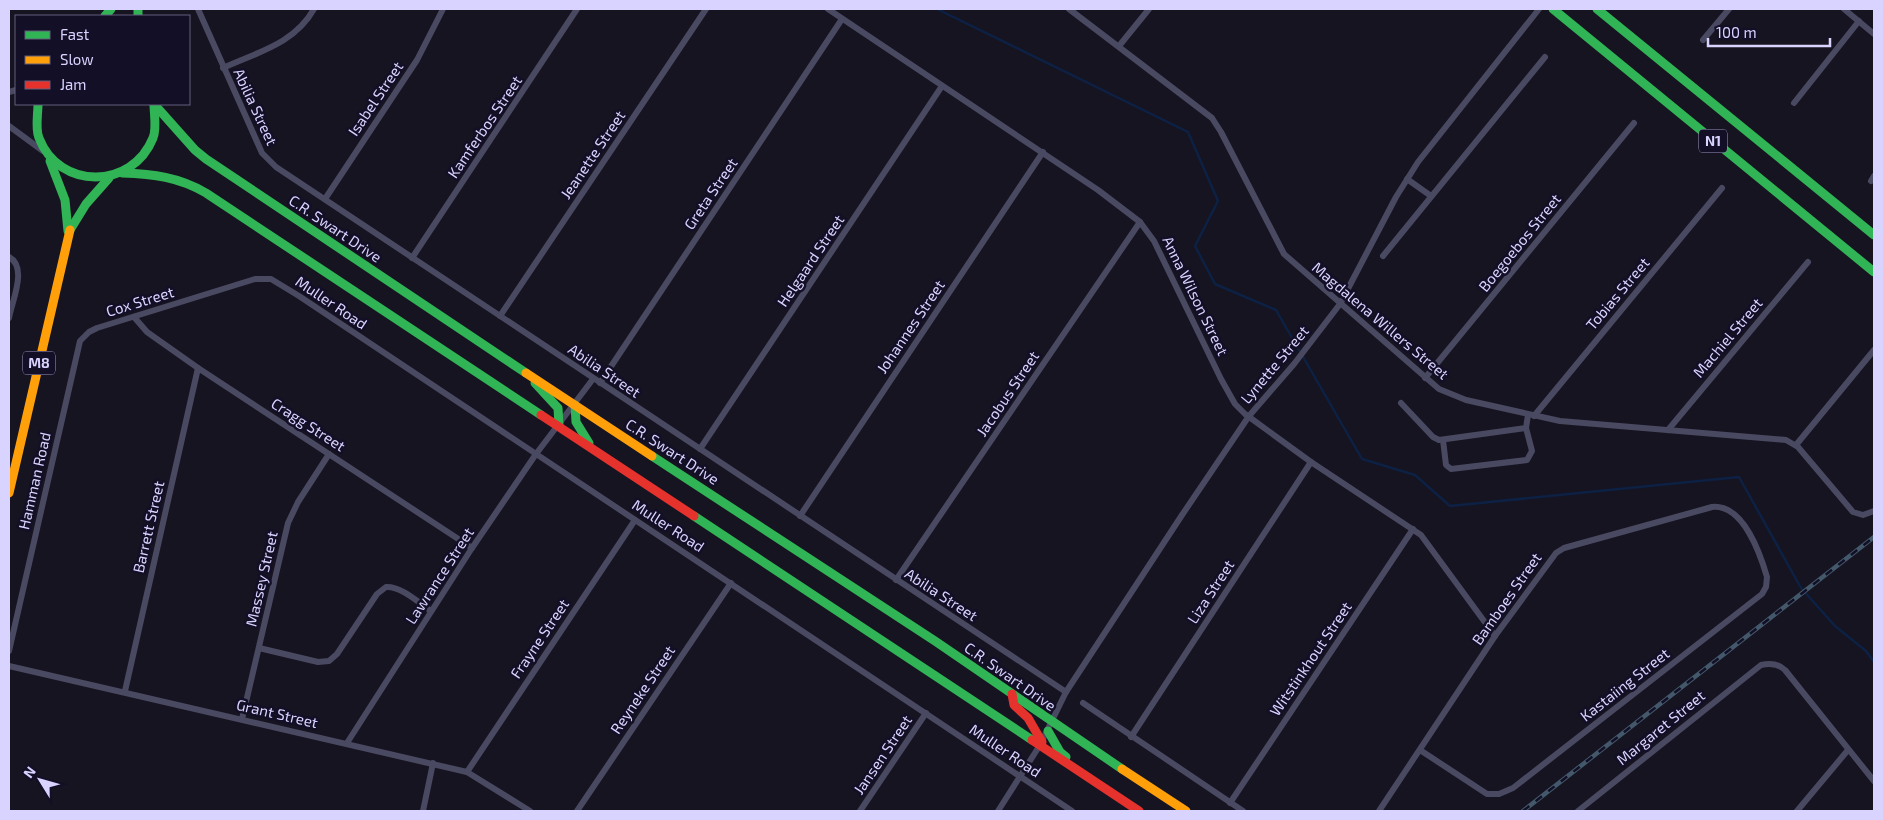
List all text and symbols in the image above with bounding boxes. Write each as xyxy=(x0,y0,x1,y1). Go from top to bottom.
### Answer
legend xyxy=(15,15,190,105)
scale bar xyxy=(1708,15,1830,47)
text: 100 m xyxy=(1716,23,1757,41)
text: Fast xyxy=(60,25,90,43)
text: Slow xyxy=(60,50,94,68)
street label: Isabel Street xyxy=(344,58,407,139)
street label: Abilia Street xyxy=(230,65,282,148)
street label: Kamferbos Street xyxy=(443,72,525,181)
text: Jam xyxy=(60,75,86,93)
street label: Jeanette Street xyxy=(556,107,628,202)
road number: N1 xyxy=(1699,130,1727,152)
street label: Greta Street xyxy=(680,154,741,233)
street label: Boegoebos Street xyxy=(1474,190,1564,295)
street label: C.R. Swart Drive xyxy=(286,191,385,266)
street label: Helgaard Street xyxy=(773,211,848,310)
street label: Anna Wilson Street xyxy=(1159,233,1233,358)
street label: Tobias Street xyxy=(1582,253,1653,333)
street label: Magdalena Willers Street xyxy=(1309,258,1453,383)
street label: Muller Road xyxy=(292,272,371,333)
street label: Johannes Street xyxy=(872,276,948,377)
street label: Cox Street xyxy=(104,282,176,320)
street label: Machiel Street xyxy=(1689,294,1766,381)
street label: Lynette Street xyxy=(1237,322,1312,407)
street label: Abilia Street xyxy=(565,339,644,401)
street label: Jacobus Street xyxy=(972,347,1042,439)
road number: M8 xyxy=(23,352,55,374)
street label: Cragg Street xyxy=(268,394,349,455)
street label: C.R. Swart Drive xyxy=(623,414,723,488)
street label: Hamman Road xyxy=(14,430,54,531)
street label: Barrett Street xyxy=(129,479,167,575)
street label: Muller Road xyxy=(629,495,708,555)
street label: Lawrance Street xyxy=(401,524,477,627)
street label: Massey Street xyxy=(241,529,281,628)
street label: Bamboes Street xyxy=(1468,549,1545,648)
street label: Liza Street xyxy=(1183,556,1238,627)
street label: Abilia Street xyxy=(902,564,982,624)
street label: Frayne Street xyxy=(506,595,572,682)
street label: Witstinkhout Street xyxy=(1265,598,1355,719)
street label: C.R. Swart Drive xyxy=(961,638,1060,714)
street label: Reyneke Street xyxy=(606,642,678,737)
street label: Kastaiing Street xyxy=(1576,644,1673,725)
street label: Margaret Street xyxy=(1613,686,1708,768)
street label: Grant Street xyxy=(235,695,320,731)
street label: Jansen Street xyxy=(849,711,915,797)
street label: Muller Road xyxy=(966,720,1045,781)
north arrow xyxy=(15,755,65,805)
text: N xyxy=(19,763,39,781)

